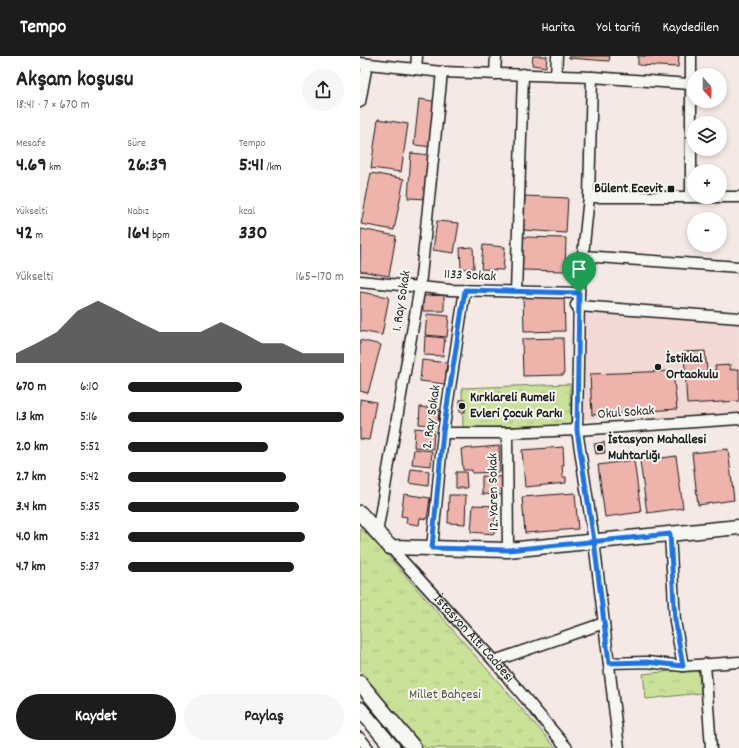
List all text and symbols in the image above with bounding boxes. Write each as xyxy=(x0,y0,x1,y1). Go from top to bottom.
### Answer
text: Tempo xyxy=(20,15,66,42)
text: Harita xyxy=(541,18,575,38)
text: Yol tarifi xyxy=(597,18,640,38)
text: Kaydedilen xyxy=(662,18,719,38)
text: Akşam koşusu xyxy=(16,65,134,96)
north arrow xyxy=(687,68,727,108)
map controls xyxy=(687,68,727,252)
button: share xyxy=(302,69,344,111)
text: 18:41 · 7 × 670 m xyxy=(16,96,90,115)
button: layers xyxy=(687,116,727,156)
text: Mesafe xyxy=(16,136,46,152)
text: Süre xyxy=(127,136,146,152)
text: Tempo xyxy=(239,136,265,152)
text: 4.69 xyxy=(16,152,47,180)
text: 26:39 xyxy=(127,152,167,180)
text: 5:41 xyxy=(239,152,264,180)
text: km xyxy=(47,160,61,176)
text: /km xyxy=(264,160,282,176)
button: + xyxy=(687,164,727,204)
place label: Bülent Ecevit xyxy=(594,179,664,199)
marker: Bülent Ecevit xyxy=(666,184,676,194)
text: Yükselti xyxy=(16,204,47,220)
text: Nabız xyxy=(127,204,149,220)
text: kcal xyxy=(239,204,255,220)
button: − xyxy=(687,212,727,252)
text: 42 xyxy=(16,220,33,248)
text: 164 xyxy=(127,220,150,248)
text: 330 xyxy=(239,220,267,248)
text: m xyxy=(33,228,43,244)
text: bpm xyxy=(150,228,170,244)
pin xyxy=(562,252,596,293)
icon: arrive xyxy=(568,258,590,280)
street label: 1133 Sokak xyxy=(443,265,497,287)
text: Yükselti xyxy=(16,268,53,287)
text: 165–170 m xyxy=(295,268,344,287)
street label: 1. Ray Sokak xyxy=(387,269,417,333)
place label: İstiklal Ortaokulu xyxy=(666,349,718,385)
marker: İstiklal Ortaokulu xyxy=(653,362,663,372)
text: 670 m xyxy=(16,378,46,397)
text: 6:10 xyxy=(80,378,98,397)
street label: 2. Ray Sokak xyxy=(418,383,446,450)
place label: Kırklareli Rumeli Evleri Çocuk Parkı xyxy=(470,388,563,424)
marker: Kırklareli Rumeli Evleri Çocuk Parkı xyxy=(457,401,467,411)
street label: Okul Sokak xyxy=(597,401,655,425)
text: 1.3 km xyxy=(16,408,44,427)
text: 5:16 xyxy=(80,408,97,427)
place label: İstasyon Mahallesi Muhtarlığı xyxy=(608,430,706,466)
text: 2.0 km xyxy=(16,438,48,457)
text: 5:52 xyxy=(80,438,100,457)
marker: İstasyon Mahallesi Muhtarlığı xyxy=(595,443,605,453)
street label: 12. Yaren Sokak xyxy=(483,453,505,531)
text: 2.7 km xyxy=(16,468,46,487)
text: 5:42 xyxy=(80,468,99,487)
text: 3.4 km xyxy=(16,498,47,517)
text: 5:35 xyxy=(80,498,100,517)
text: 4.0 km xyxy=(16,528,48,547)
text: 5:32 xyxy=(80,528,100,547)
text: 4.7 km xyxy=(16,558,46,577)
text: 5:37 xyxy=(80,558,99,577)
street label: İstasyon Altı Caddesi xyxy=(428,590,519,688)
park label: Millet Bahçesi xyxy=(409,685,481,705)
button: Kaydet xyxy=(16,694,176,740)
button: Paylaş xyxy=(184,694,344,740)

